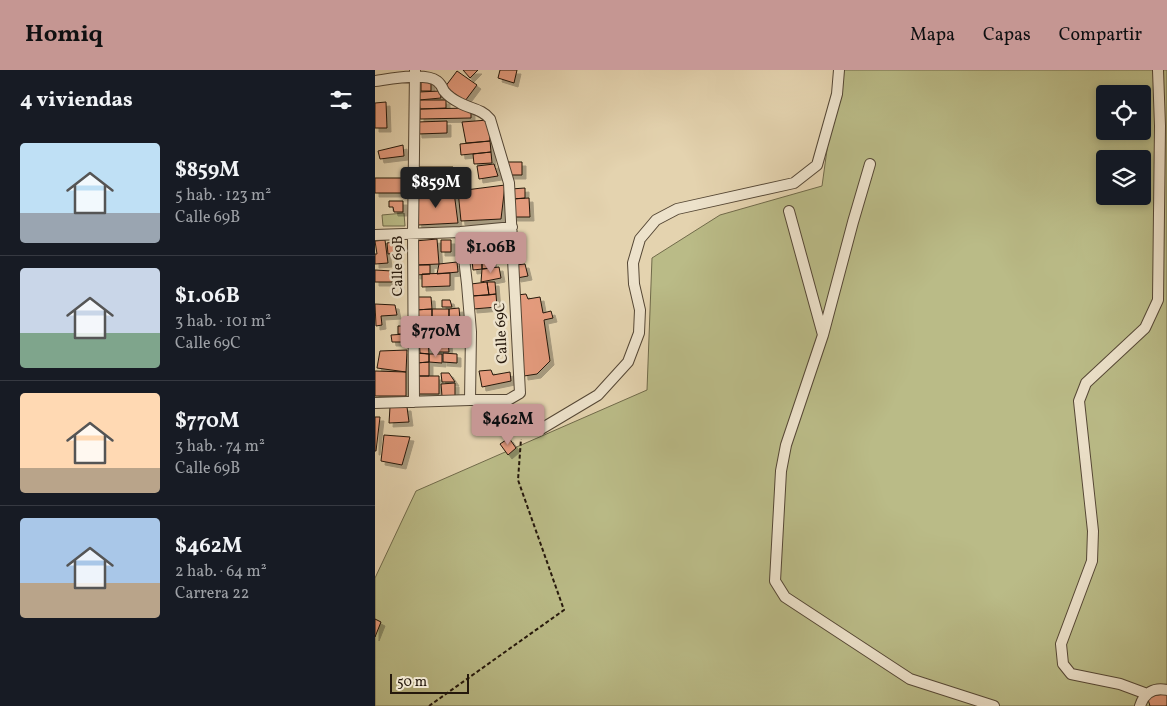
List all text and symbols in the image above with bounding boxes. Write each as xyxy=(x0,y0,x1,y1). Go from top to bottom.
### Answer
text: Homiq xyxy=(25,18,103,52)
text: Mapa xyxy=(910,23,955,48)
text: Capas xyxy=(983,23,1031,48)
text: Compartir xyxy=(1059,23,1142,48)
map controls xyxy=(1096,85,1151,205)
button: locate xyxy=(1096,85,1151,140)
text: 4 viviendas xyxy=(20,86,133,115)
icon: filters xyxy=(327,86,355,114)
button: layers xyxy=(1096,150,1151,205)
text: $859M xyxy=(175,156,240,185)
icon: home xyxy=(60,163,120,223)
pin: $859M xyxy=(401,166,471,209)
text: $859M xyxy=(411,172,461,194)
text: 5 hab. · 123 m² xyxy=(175,185,271,207)
text: Calle 69B xyxy=(175,207,240,229)
pin: $1.06B xyxy=(450,232,532,274)
street label: Calle 69B xyxy=(388,235,409,297)
text: $1.06B xyxy=(466,237,516,259)
text: $1.06B xyxy=(175,282,240,311)
icon: home xyxy=(60,288,120,348)
street label: Calle 69C xyxy=(490,302,514,364)
text: 3 hab. · 101 m² xyxy=(175,311,271,333)
pin: $770M xyxy=(401,316,471,358)
text: $770M xyxy=(412,321,460,343)
text: Calle 69C xyxy=(175,333,241,355)
pin: $462M xyxy=(473,404,543,446)
text: $770M xyxy=(175,407,239,436)
text: $462M xyxy=(482,409,534,431)
icon: home xyxy=(60,413,120,473)
text: 3 hab. · 74 m² xyxy=(175,436,265,458)
text: Calle 69B xyxy=(175,458,240,480)
text: $462M xyxy=(175,532,242,561)
icon: home xyxy=(60,538,120,598)
text: 2 hab. · 64 m² xyxy=(175,561,267,583)
text: Carrera 22 xyxy=(175,583,249,605)
scale bar xyxy=(390,671,469,694)
text: 50 m xyxy=(397,673,427,692)

